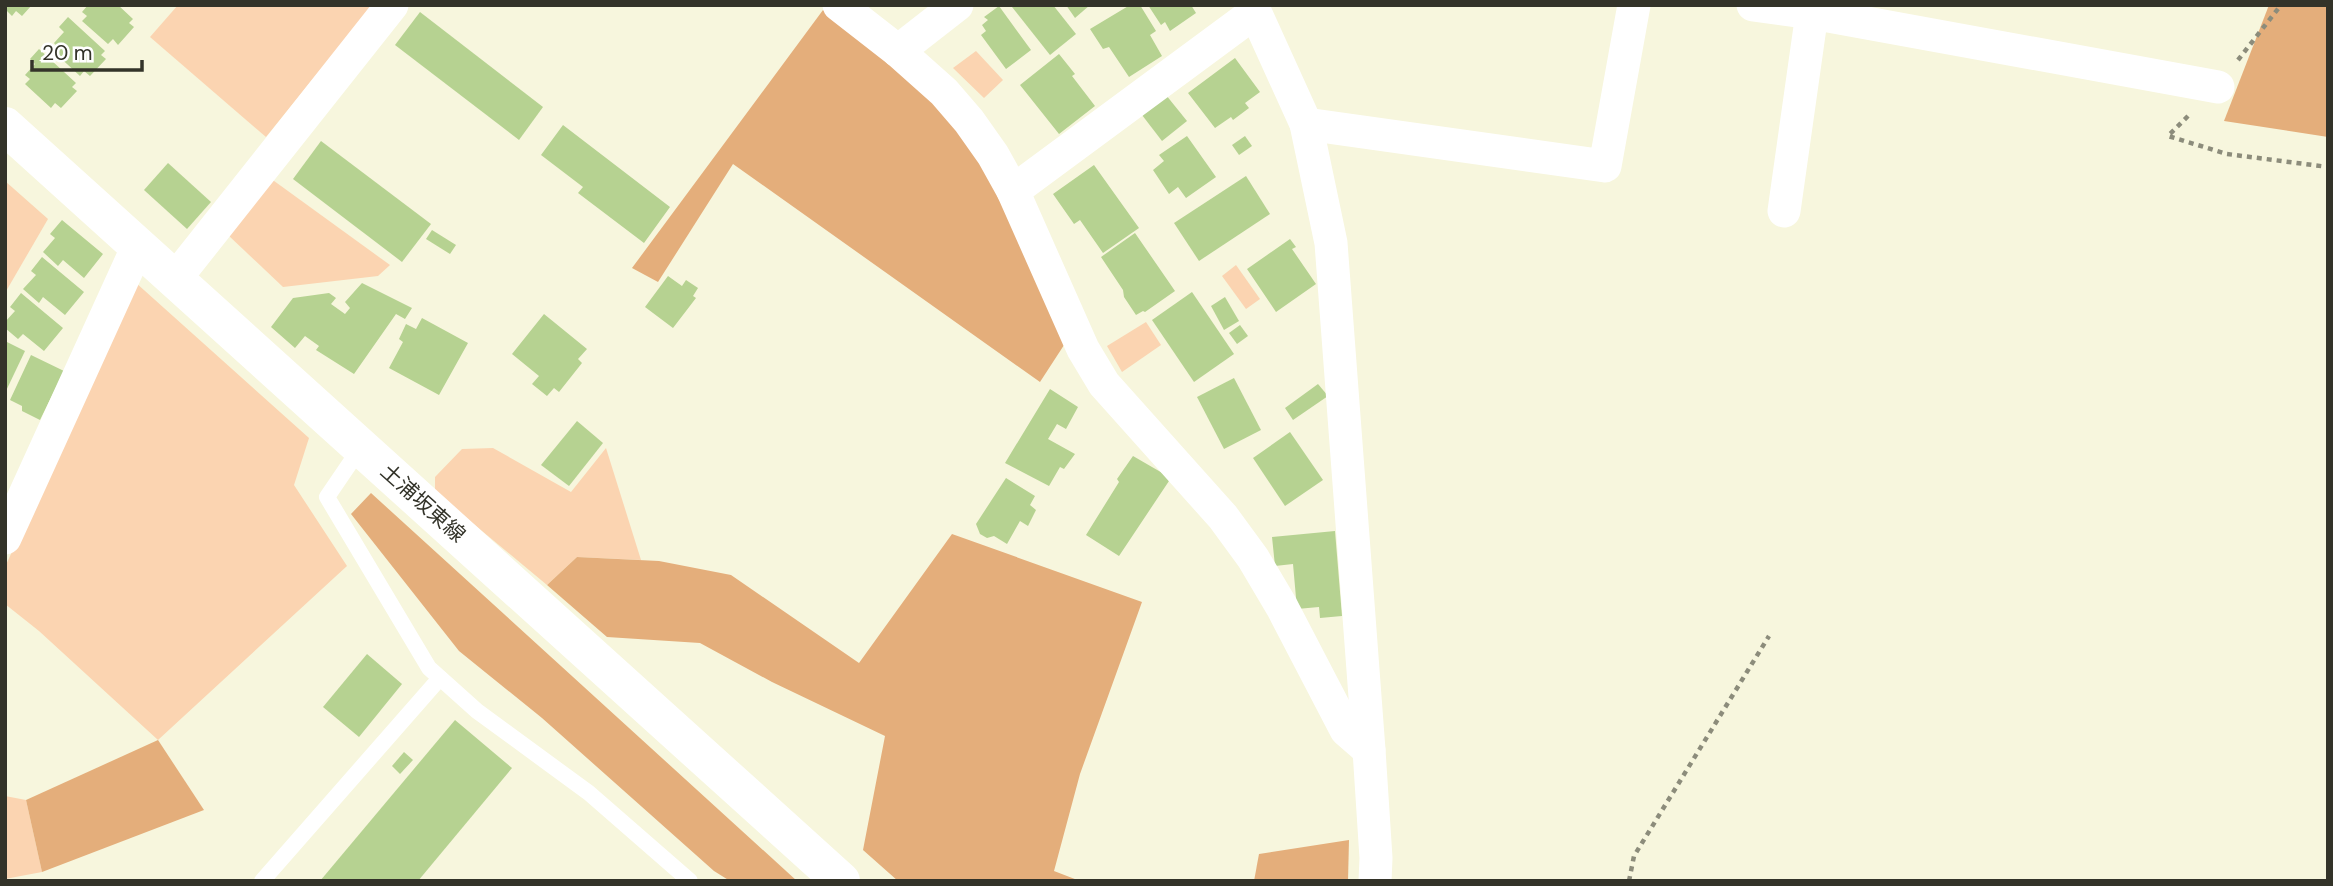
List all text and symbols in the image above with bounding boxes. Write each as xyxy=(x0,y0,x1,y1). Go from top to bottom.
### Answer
scale bar xyxy=(32,28,142,72)
text: 20 m xyxy=(42,39,93,67)
street label: 土浦坂東線 xyxy=(375,457,471,549)

